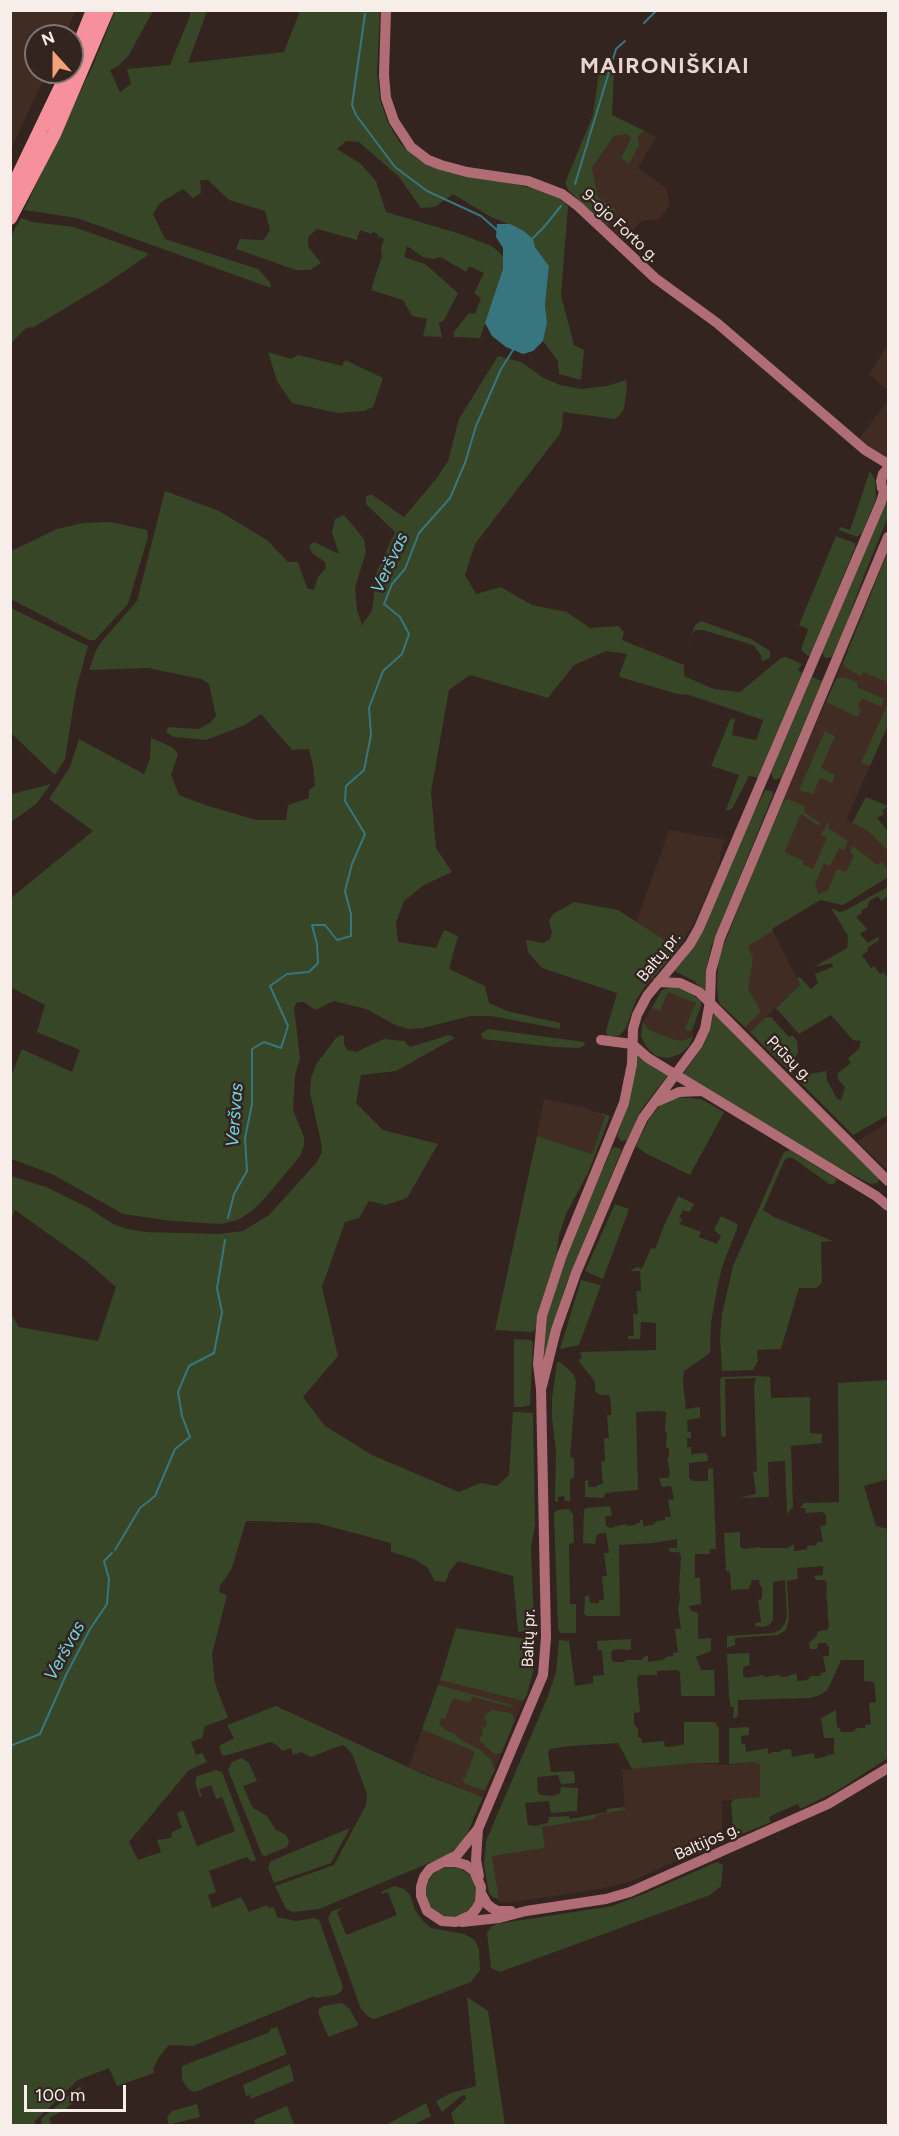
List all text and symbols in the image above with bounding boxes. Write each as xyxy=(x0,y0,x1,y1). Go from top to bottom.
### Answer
north arrow xyxy=(24,24,84,84)
text: N xyxy=(39,28,57,50)
district label: MAIRONIŠKIAI xyxy=(580,54,750,80)
street label: 9-ojo Forto g. xyxy=(578,186,662,266)
water label: Veršvas xyxy=(367,529,413,597)
street label: Baltų pr. xyxy=(633,928,685,986)
street label: Prūsų g. xyxy=(762,1032,816,1086)
water label: Veršvas xyxy=(222,1082,248,1148)
street label: Baltų pr. xyxy=(518,1608,540,1668)
water label: Veršvas xyxy=(40,1618,90,1684)
street label: Baltijos g. xyxy=(672,1819,742,1865)
scale bar xyxy=(27,2073,129,2111)
text: 100 m xyxy=(35,2084,85,2106)

